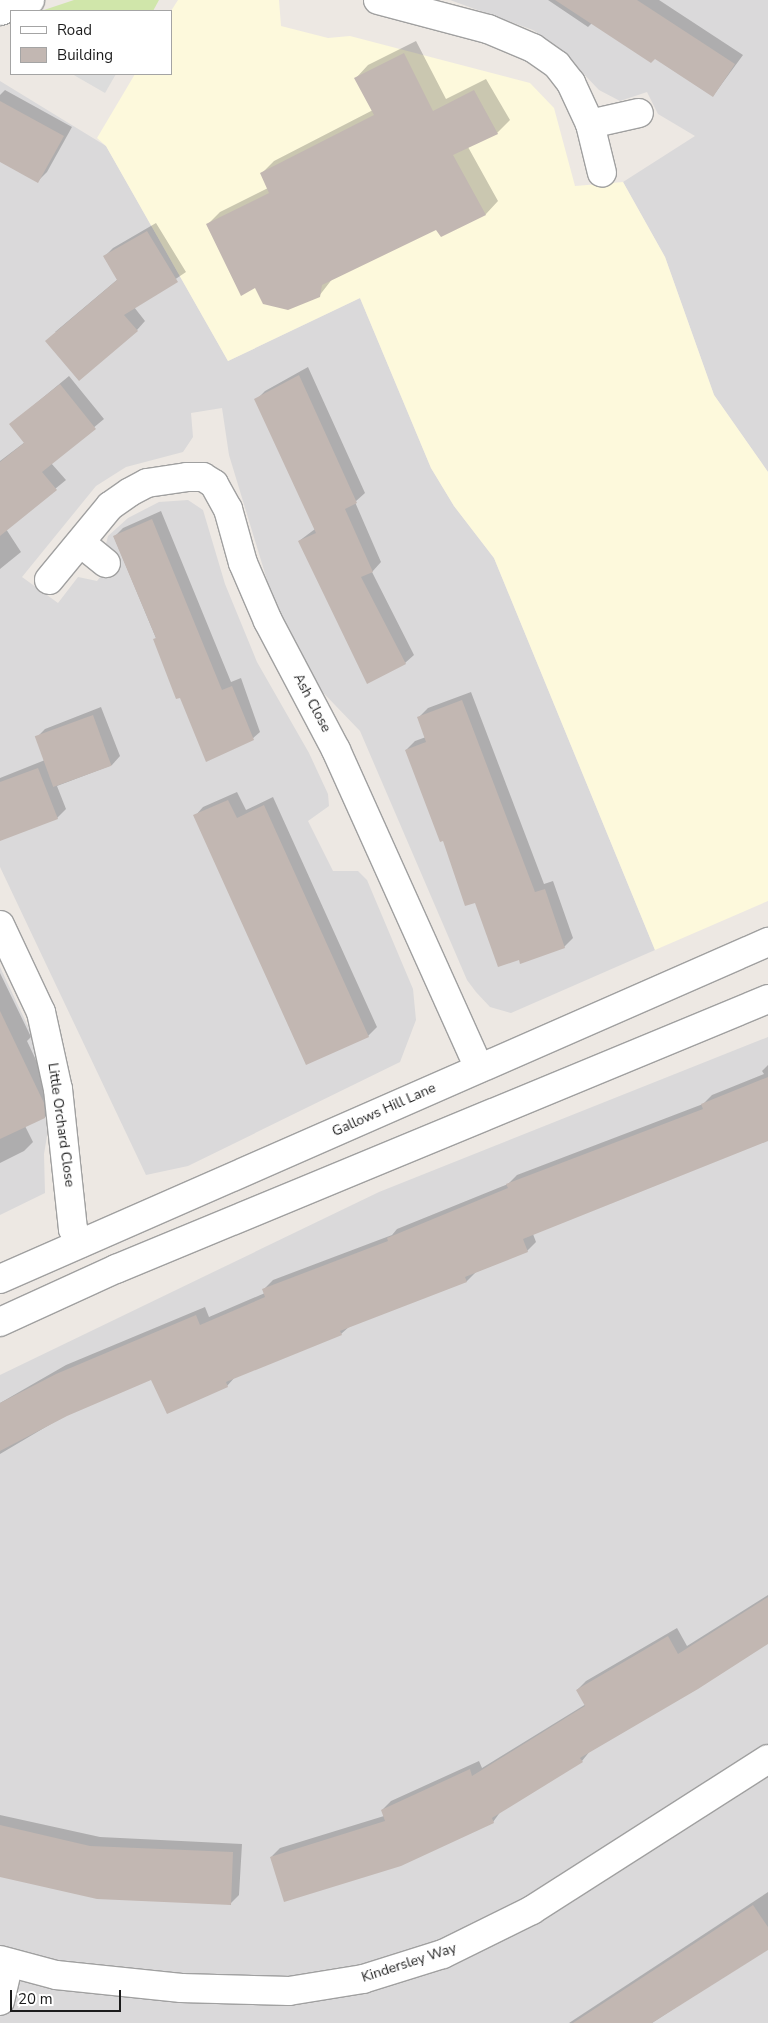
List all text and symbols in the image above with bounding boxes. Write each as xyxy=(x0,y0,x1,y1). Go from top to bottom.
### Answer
legend xyxy=(10,10,172,75)
text: Road xyxy=(57,20,92,40)
text: Building xyxy=(57,45,113,65)
street label: Ash Close xyxy=(290,671,334,735)
street label: Little Orchard Close xyxy=(44,1062,78,1188)
street label: Gallows Hill Lane xyxy=(330,1080,438,1140)
street label: Kindersley Way xyxy=(360,1940,458,1986)
scale bar xyxy=(12,1980,124,2012)
text: 20 m xyxy=(18,1989,53,2009)

